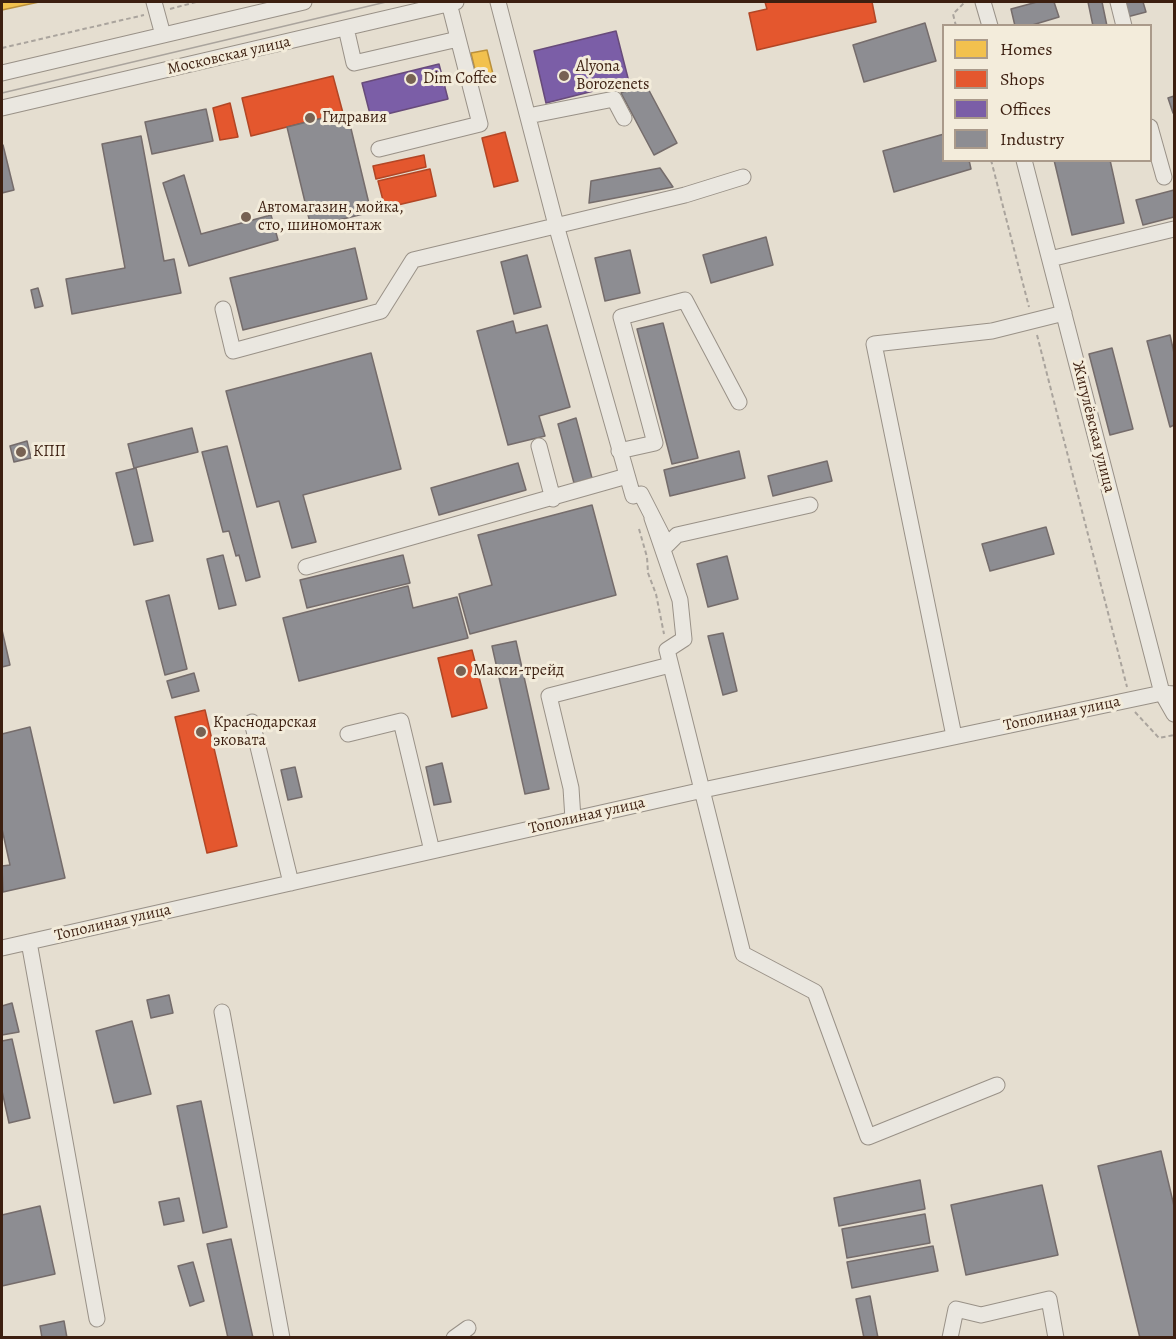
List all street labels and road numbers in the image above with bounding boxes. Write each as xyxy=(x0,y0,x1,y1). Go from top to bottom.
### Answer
street label: Московская улица xyxy=(165,32,293,80)
street label: Жигулёвская улица xyxy=(1067,359,1119,495)
street label: Тополиная улица xyxy=(1002,692,1122,736)
street label: Тополиная улица xyxy=(527,793,647,839)
street label: Тополиная улица xyxy=(53,900,173,946)

